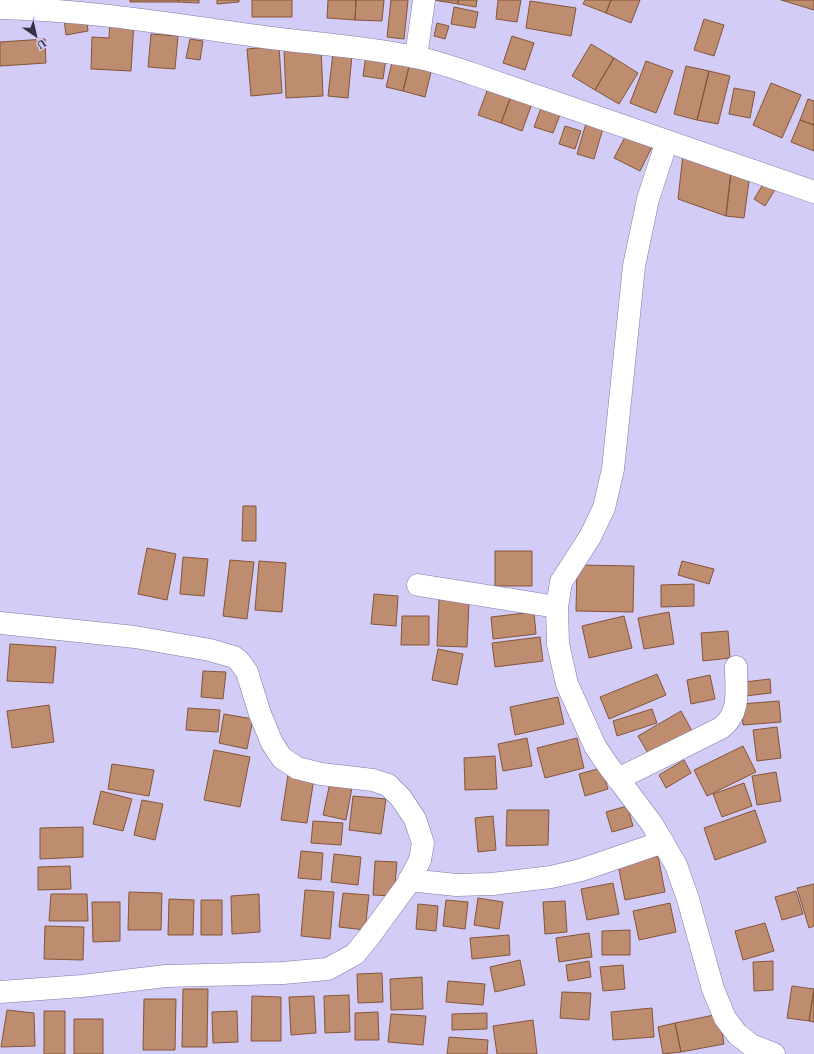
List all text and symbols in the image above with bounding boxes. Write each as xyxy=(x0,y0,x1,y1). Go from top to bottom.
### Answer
north arrow xyxy=(16,16,56,56)
text: U xyxy=(34,36,49,52)

